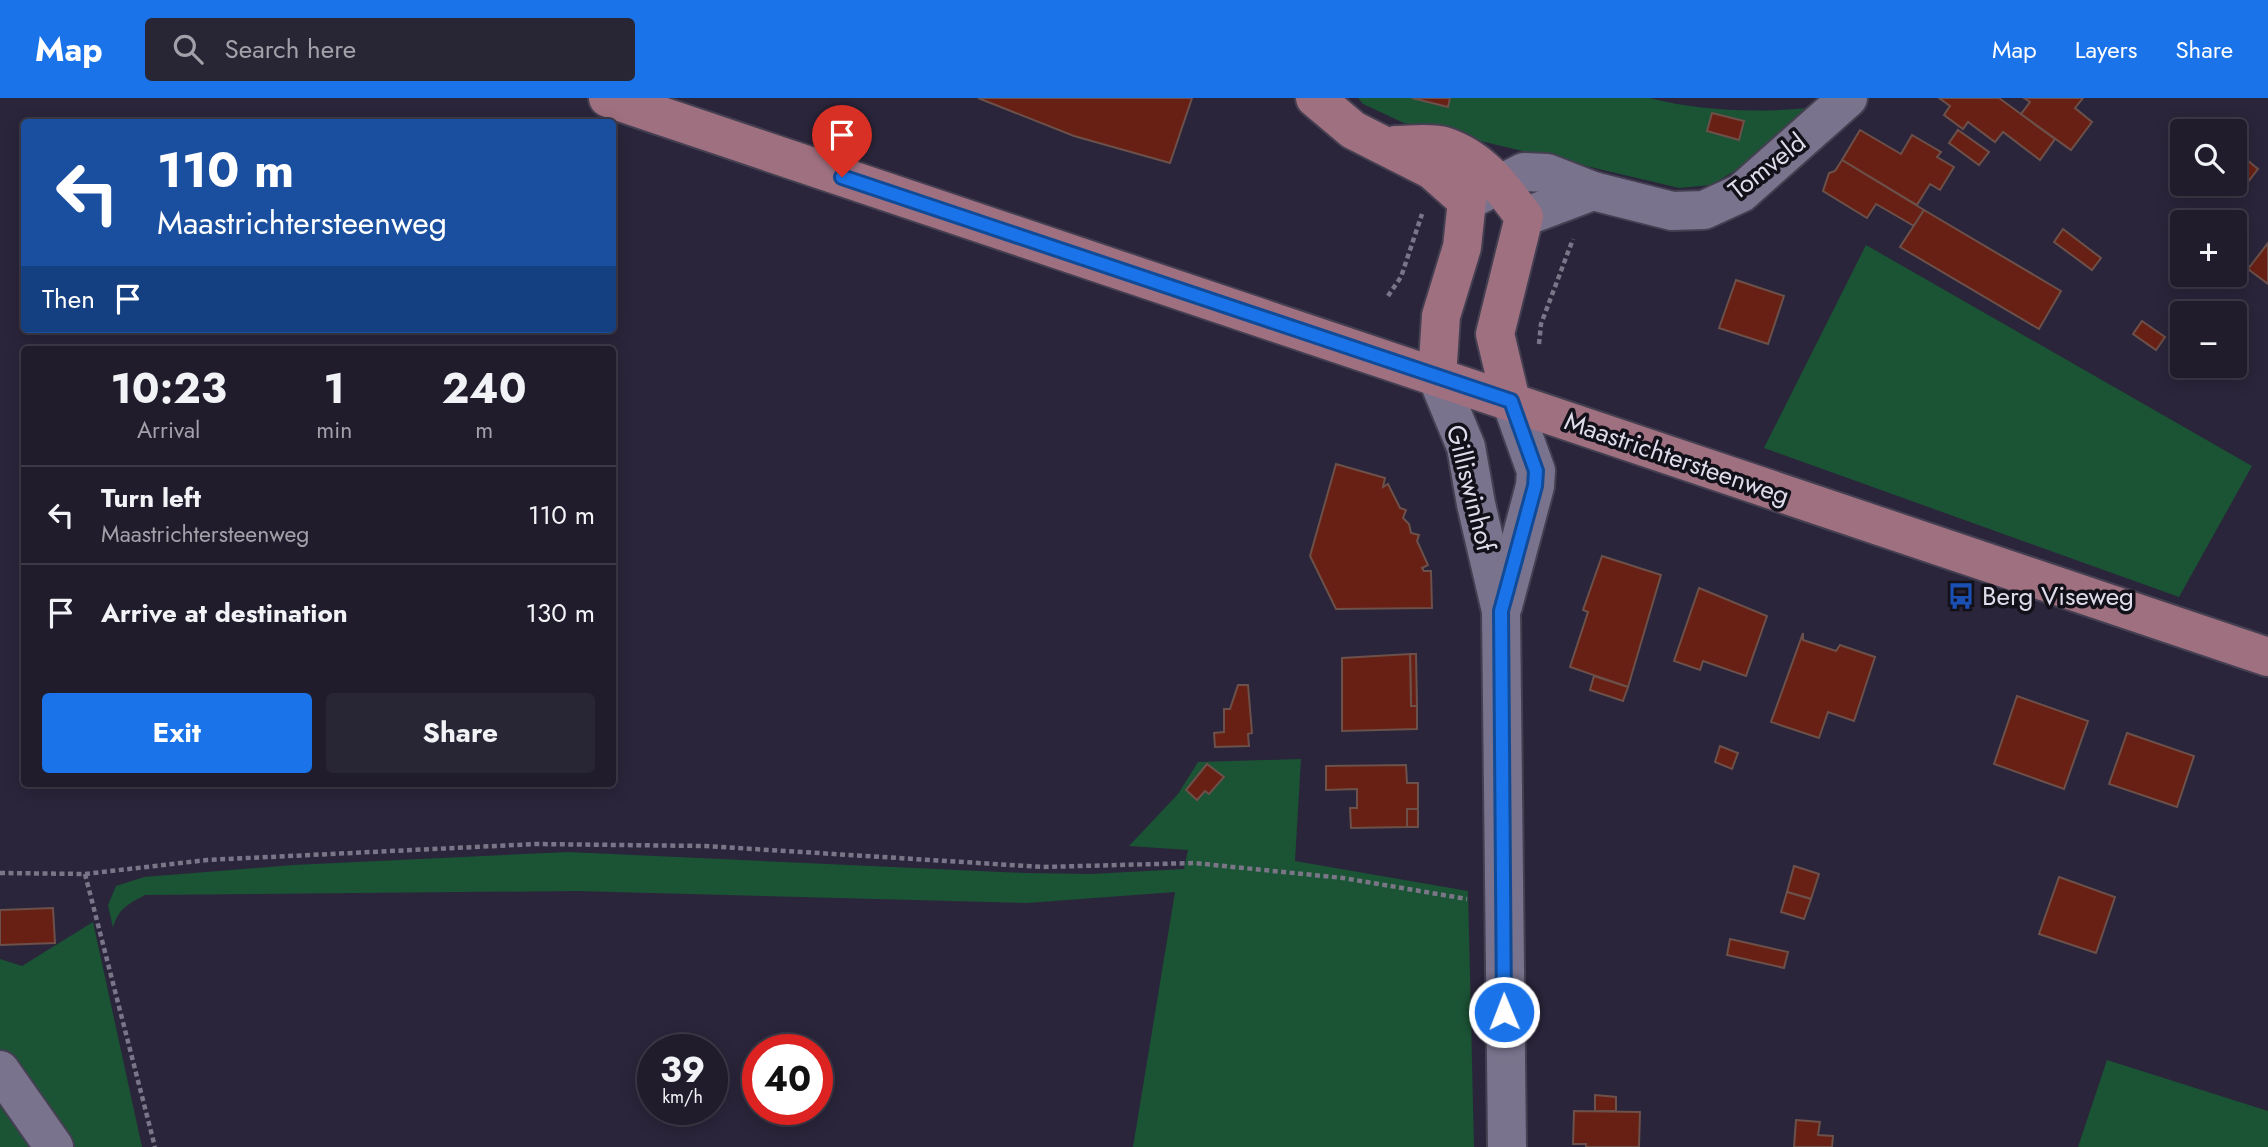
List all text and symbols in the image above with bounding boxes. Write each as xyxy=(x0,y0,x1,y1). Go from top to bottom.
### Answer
search box xyxy=(145,18,635,81)
text: Map xyxy=(35,26,103,73)
icon: search xyxy=(169,30,207,68)
text: Search here xyxy=(225,30,356,68)
text: Map xyxy=(1992,32,2037,67)
text: Layers xyxy=(2075,32,2137,67)
text: Share xyxy=(2175,32,2233,67)
pin xyxy=(812,105,872,177)
icon: arrive xyxy=(823,116,861,154)
map controls xyxy=(2170,119,2247,378)
button: search xyxy=(2170,119,2247,196)
street label: Tomveld xyxy=(1720,124,1814,208)
text: 110 m xyxy=(157,135,294,205)
icon: left xyxy=(42,147,133,238)
text: Maastrichtersteenweg xyxy=(157,200,447,246)
button: + xyxy=(2170,210,2247,287)
text: Then xyxy=(42,280,95,318)
icon: arrive xyxy=(109,280,147,318)
button: − xyxy=(2170,301,2247,378)
text: 10:23 xyxy=(110,358,227,419)
text: 1 xyxy=(324,358,345,419)
text: 240 xyxy=(442,358,526,419)
street label: Maastrichtersteenweg xyxy=(1559,402,1795,514)
text: Arrival xyxy=(137,413,200,447)
text: min xyxy=(316,413,352,447)
text: m xyxy=(475,413,493,447)
street label: Gilliswinhof xyxy=(1437,421,1505,556)
text: Turn left xyxy=(101,479,201,517)
icon: left xyxy=(42,496,80,534)
text: 110 m xyxy=(528,496,595,534)
text: Maastrichtersteenweg xyxy=(101,517,309,551)
place label: Berg Viseweg xyxy=(1982,577,2134,615)
bus stop icon: Berg Viseweg xyxy=(1946,581,1976,611)
icon: arrive xyxy=(42,594,80,632)
text: Arrive at destination xyxy=(101,594,348,632)
text: 130 m xyxy=(525,594,595,632)
button: Exit xyxy=(42,693,312,773)
button: Share xyxy=(326,693,595,773)
position arrow xyxy=(1467,975,1541,1049)
speed limit sign: 40 xyxy=(742,1034,833,1125)
text: 39 xyxy=(660,1045,705,1095)
text: km/h xyxy=(662,1084,703,1110)

